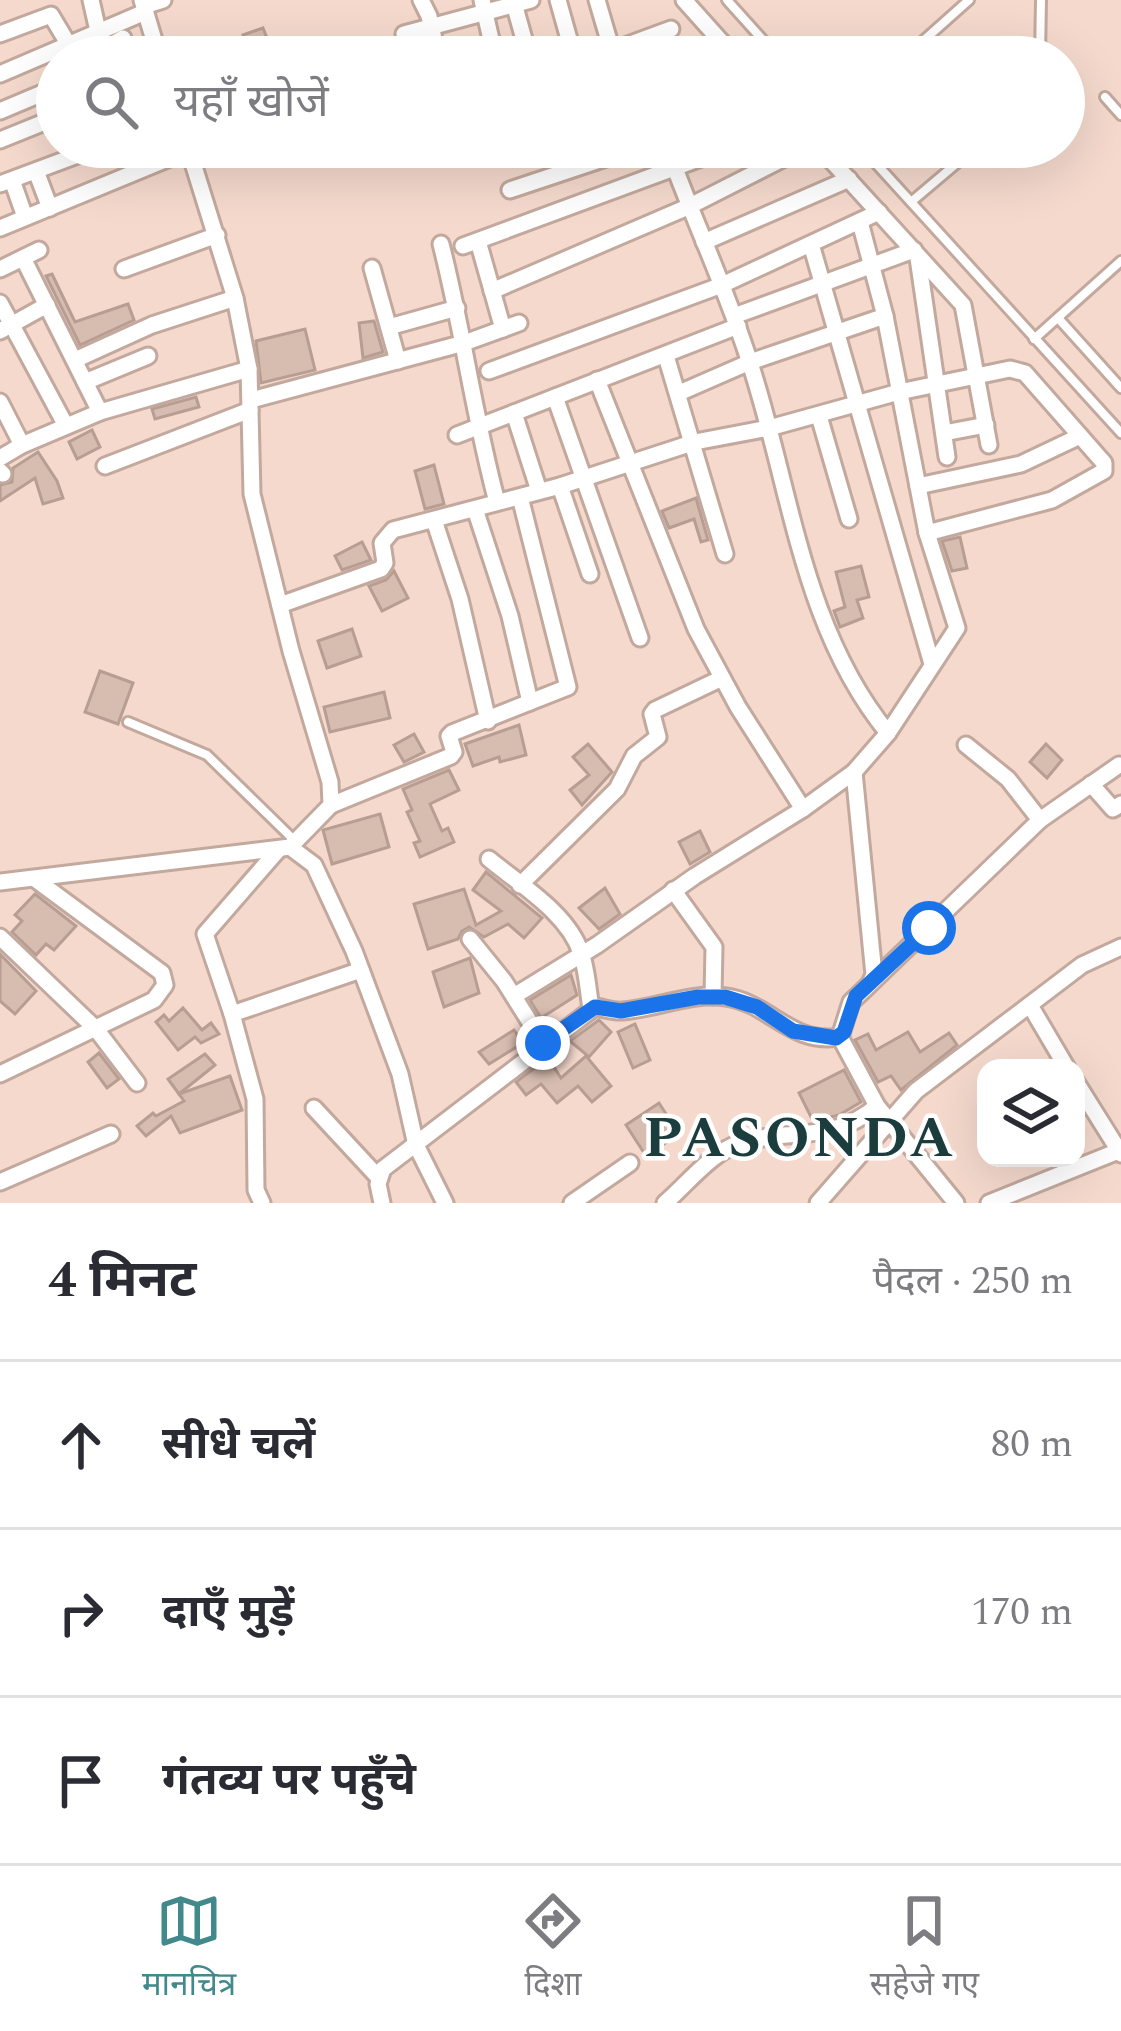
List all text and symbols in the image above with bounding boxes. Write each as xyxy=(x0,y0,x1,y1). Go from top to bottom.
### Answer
search box xyxy=(36,36,1085,168)
text: यहाँ खोजें xyxy=(174,68,329,137)
icon: search xyxy=(78,69,144,135)
route start xyxy=(902,901,956,955)
route end xyxy=(516,1016,570,1070)
map controls xyxy=(977,1059,1085,1167)
button: layers xyxy=(977,1059,1085,1167)
district label: PASONDA xyxy=(644,1096,956,1182)
text: 4 मिनट xyxy=(48,1242,196,1320)
text: पैदल · 250 m xyxy=(873,1252,1073,1311)
text: सीधे चलें xyxy=(162,1410,315,1479)
icon: ahead xyxy=(48,1412,114,1478)
text: 80 m xyxy=(991,1415,1073,1474)
text: दाएँ मुड़ें xyxy=(162,1578,294,1647)
icon: right xyxy=(48,1580,114,1646)
text: 170 m xyxy=(971,1583,1073,1642)
text: गंतव्य पर पहुँचे xyxy=(162,1746,416,1815)
icon: arrive xyxy=(48,1748,114,1814)
tab: मानचित्र xyxy=(142,1888,236,2010)
tab: दिशा xyxy=(520,1888,586,2010)
tab: सहेजे गए xyxy=(870,1888,979,2010)

